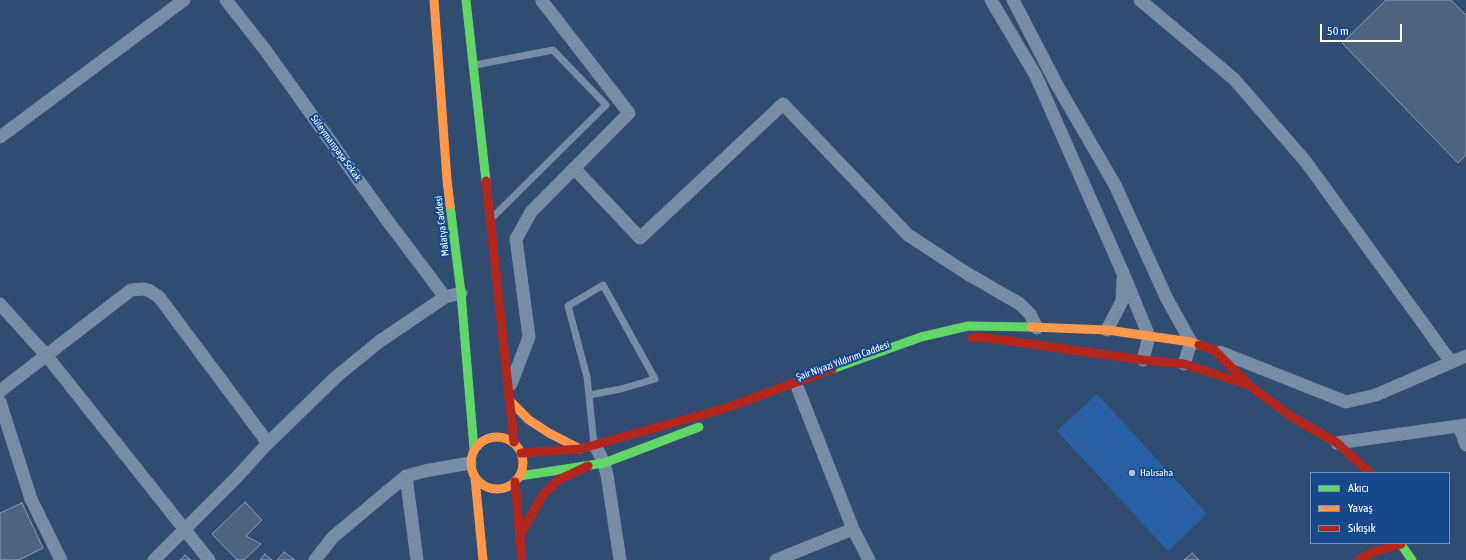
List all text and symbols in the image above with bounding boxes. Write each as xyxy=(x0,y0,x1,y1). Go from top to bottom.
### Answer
scale bar xyxy=(1322,16,1404,42)
text: 50 m xyxy=(1327,24,1349,38)
street label: Süleymanpaşa Sokak xyxy=(308,113,364,183)
street label: Malatya Caddesi xyxy=(432,195,452,257)
street label: Şair Niyazi Yıldırım Caddesi xyxy=(795,339,891,383)
place label: Halısaha xyxy=(1140,467,1173,479)
marker: Halısaha xyxy=(1127,468,1137,478)
legend xyxy=(1310,472,1450,544)
text: Akıcı xyxy=(1348,481,1369,495)
text: Yavaş xyxy=(1348,501,1373,515)
text: Sıkışık xyxy=(1348,521,1376,535)

